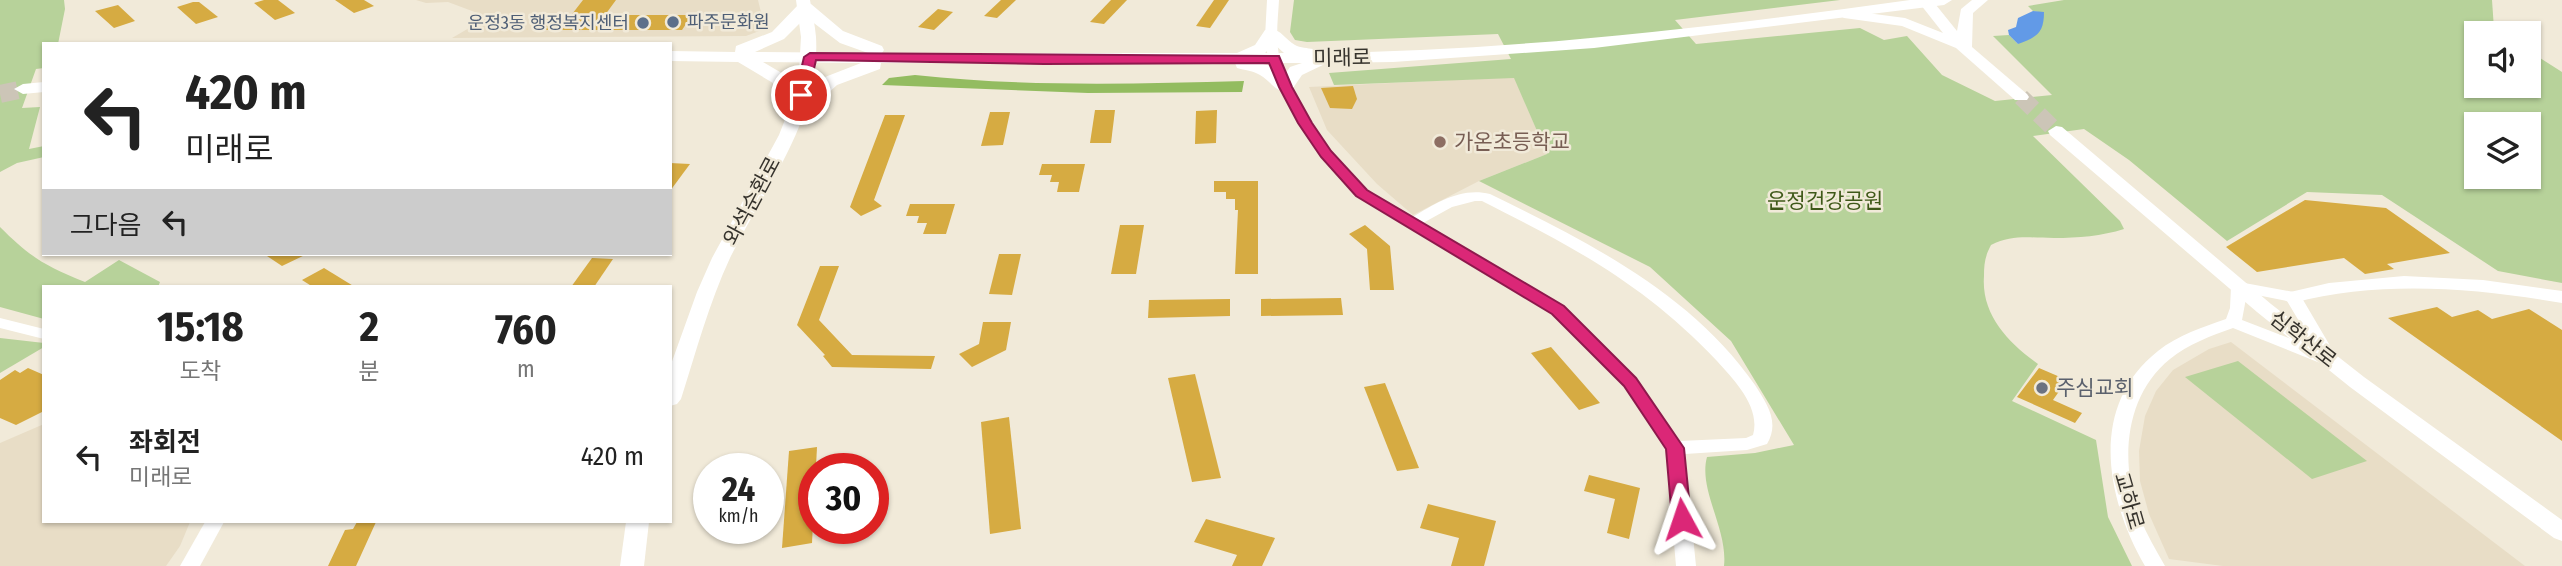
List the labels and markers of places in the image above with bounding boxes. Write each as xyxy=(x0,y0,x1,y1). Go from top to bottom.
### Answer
place label: 파주문화원 xyxy=(687,11,770,33)
place label: 운정3동 행정복지센터 xyxy=(468,12,629,34)
marker: 파주문화원 xyxy=(665,14,681,30)
marker: 운정3동 행정복지센터 xyxy=(635,15,651,31)
pin xyxy=(771,65,831,125)
place label: 가온초등학교 xyxy=(1454,129,1570,155)
marker: 가온초등학교 xyxy=(1432,134,1448,150)
place label: 주심교회 xyxy=(2056,375,2133,401)
marker: 주심교회 xyxy=(2034,380,2050,396)

